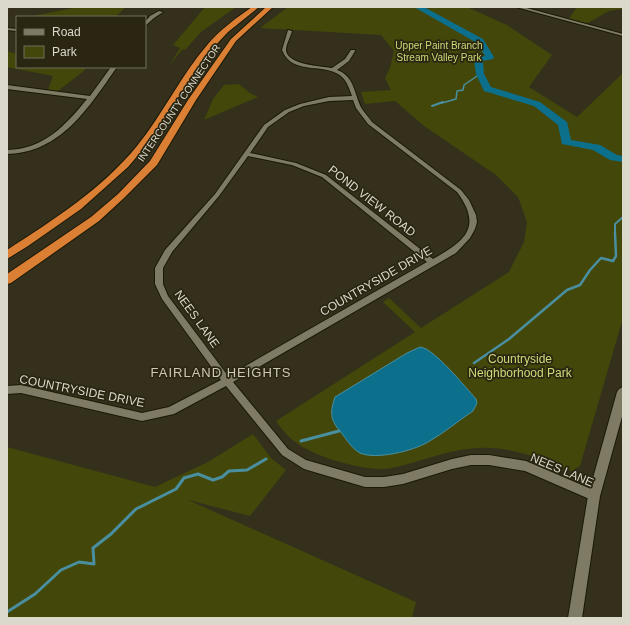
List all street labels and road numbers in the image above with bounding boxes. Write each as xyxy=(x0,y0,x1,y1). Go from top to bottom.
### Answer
street label: INTERCOUNTY CONNECTOR xyxy=(136,42,222,164)
street label: POND VIEW ROAD xyxy=(326,163,419,240)
street label: COUNTRYSIDE DRIVE xyxy=(317,243,435,319)
street label: NEES LANE xyxy=(172,288,222,350)
street label: COUNTRYSIDE DRIVE xyxy=(18,372,146,410)
street label: NEES LANE xyxy=(528,450,596,490)

